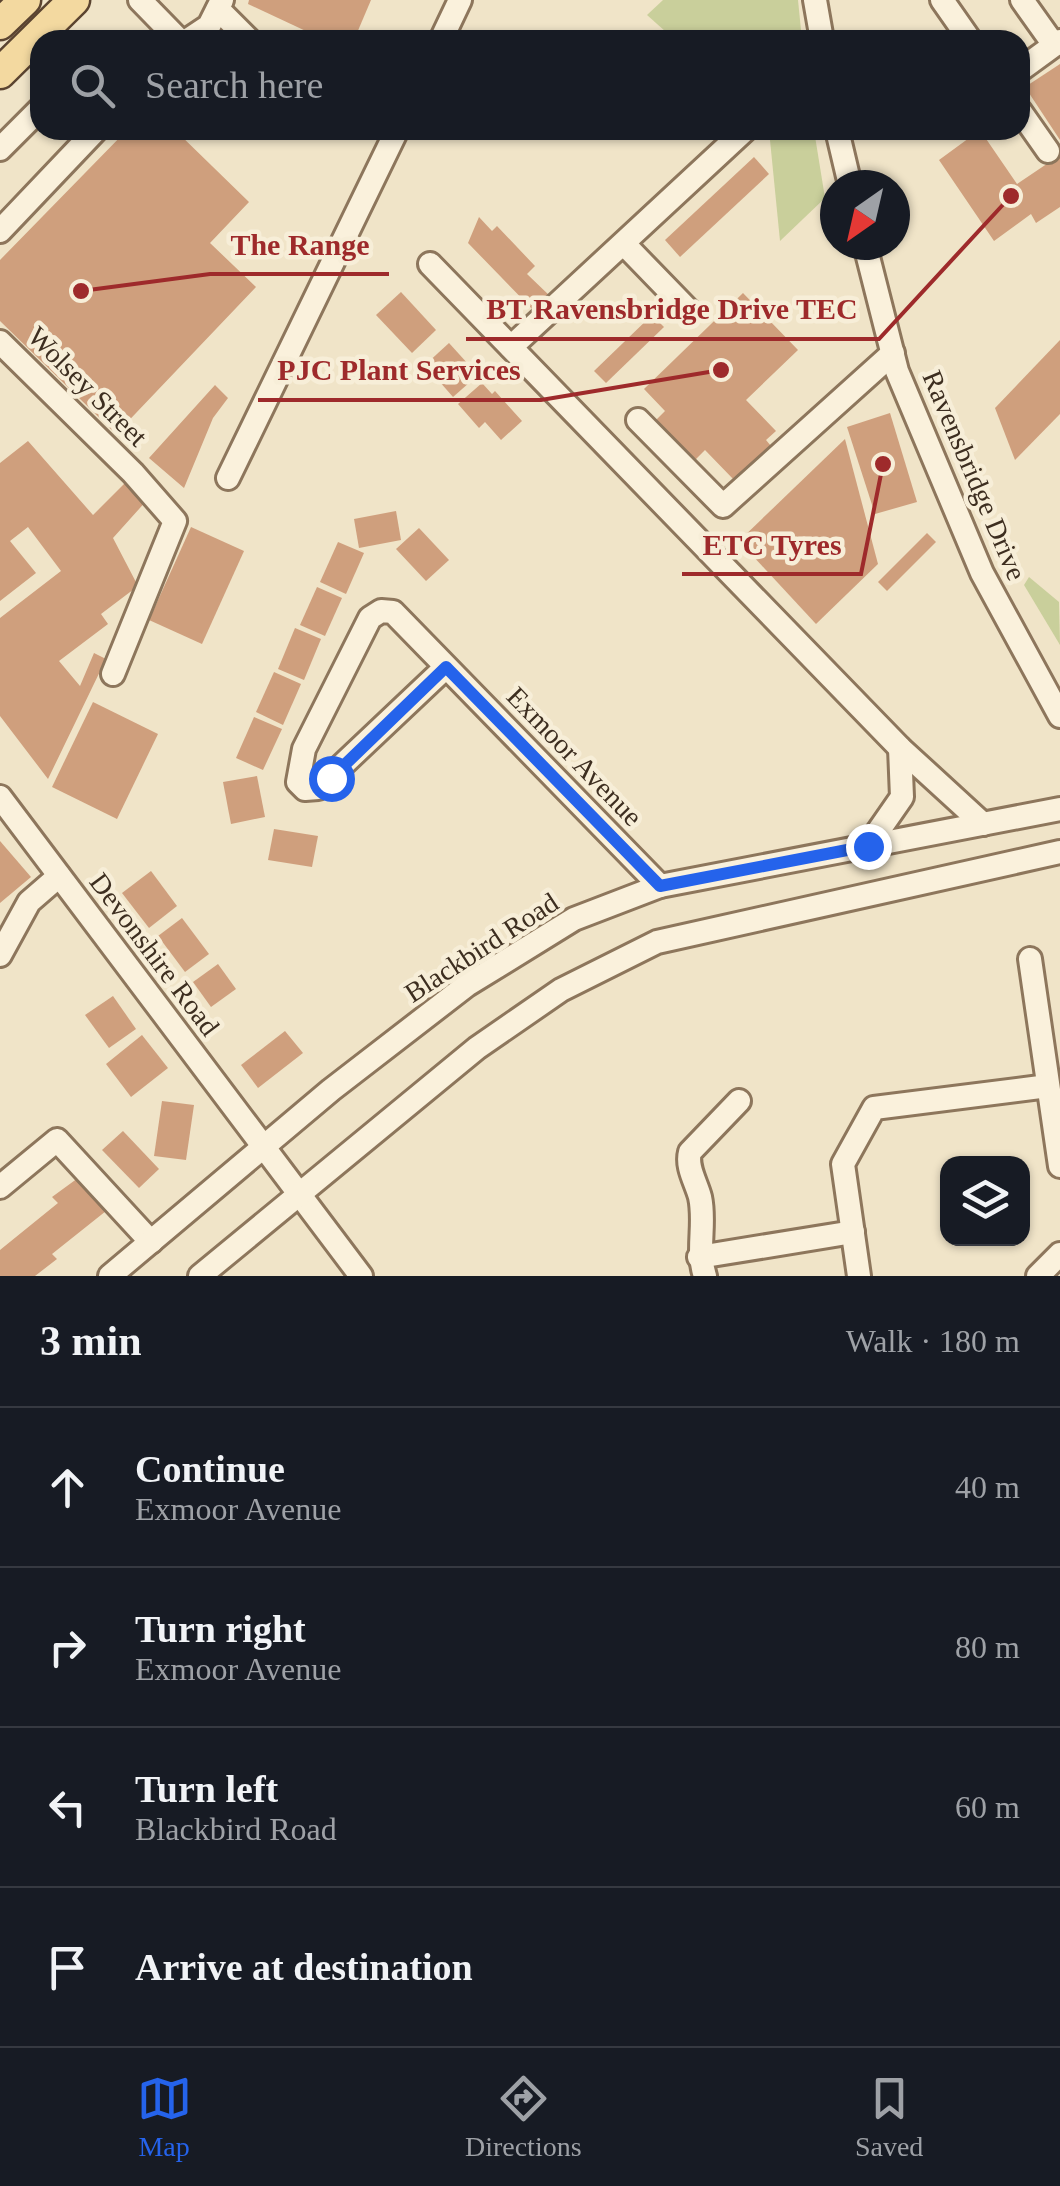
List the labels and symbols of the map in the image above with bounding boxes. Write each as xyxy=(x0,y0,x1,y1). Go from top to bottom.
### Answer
north arrow xyxy=(820,170,910,260)
callout: The Range xyxy=(210,214,389,274)
text: The Range xyxy=(230,228,370,261)
callout: BT Ravensbridge Drive TEC xyxy=(466,279,879,339)
text: BT Ravensbridge Drive TEC xyxy=(486,292,858,325)
street label: Wolsey Street xyxy=(22,320,154,452)
callout: PJC Plant Services xyxy=(258,340,541,400)
text: PJC Plant Services xyxy=(277,353,521,386)
street label: Ravensbridge Drive xyxy=(916,366,1033,585)
callout: ETC Tyres xyxy=(682,514,861,574)
text: ETC Tyres xyxy=(702,528,842,561)
street label: Exmoor Avenue xyxy=(501,681,649,832)
route start xyxy=(309,756,355,802)
route end xyxy=(846,824,892,870)
street label: Devonshire Road xyxy=(83,867,226,1042)
street label: Blackbird Road xyxy=(399,886,564,1008)

